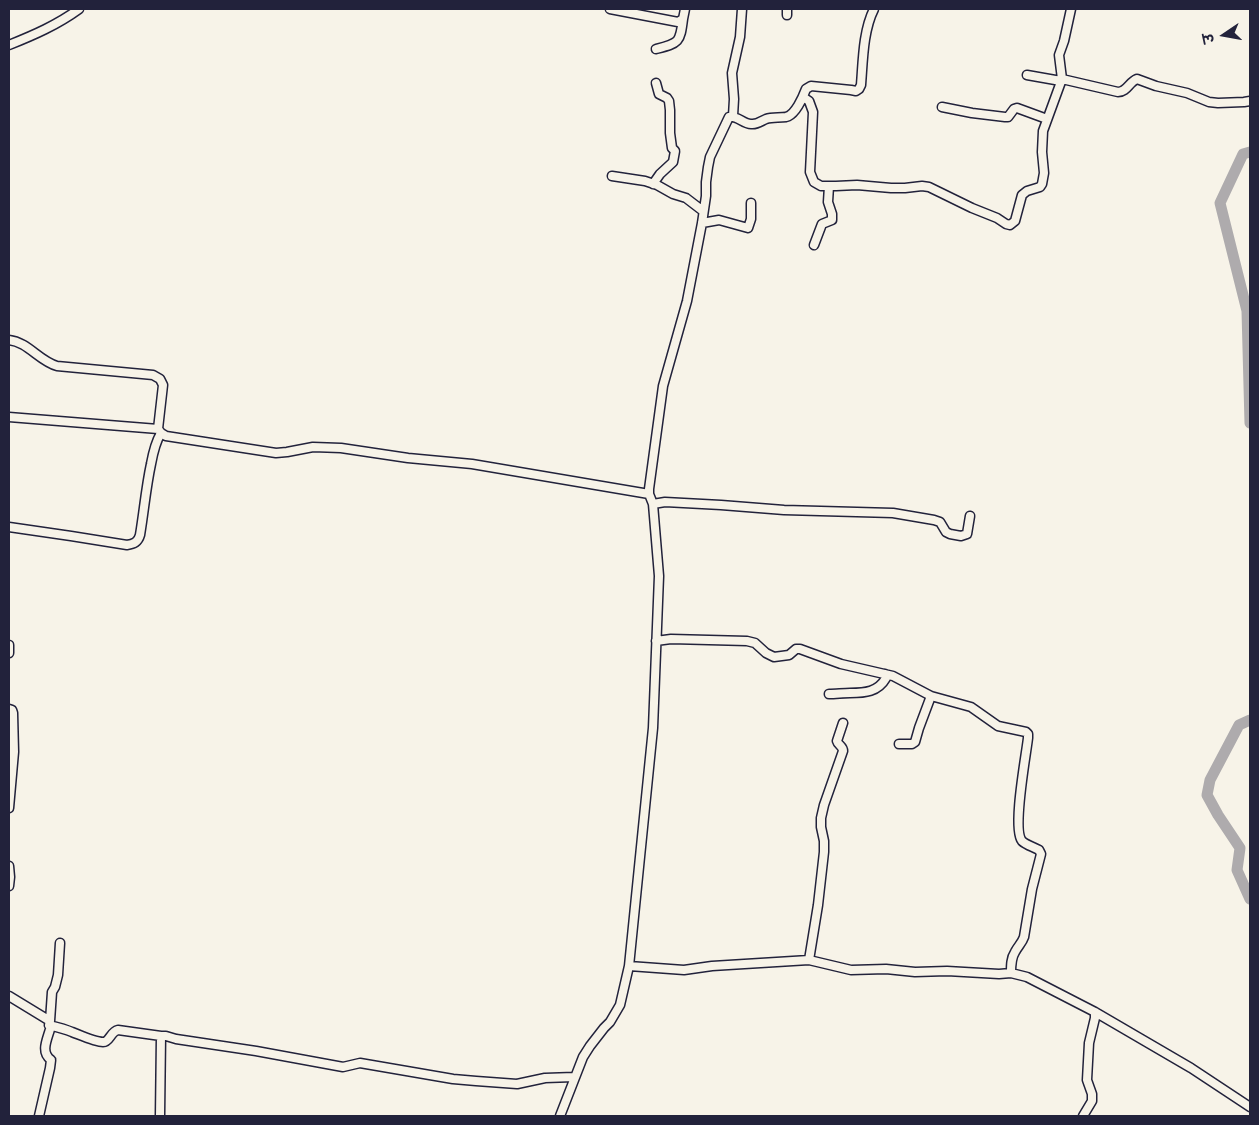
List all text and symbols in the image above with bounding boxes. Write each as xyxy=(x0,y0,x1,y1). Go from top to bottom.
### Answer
north arrow xyxy=(1199,10,1249,60)
text: उ xyxy=(1200,32,1219,45)

